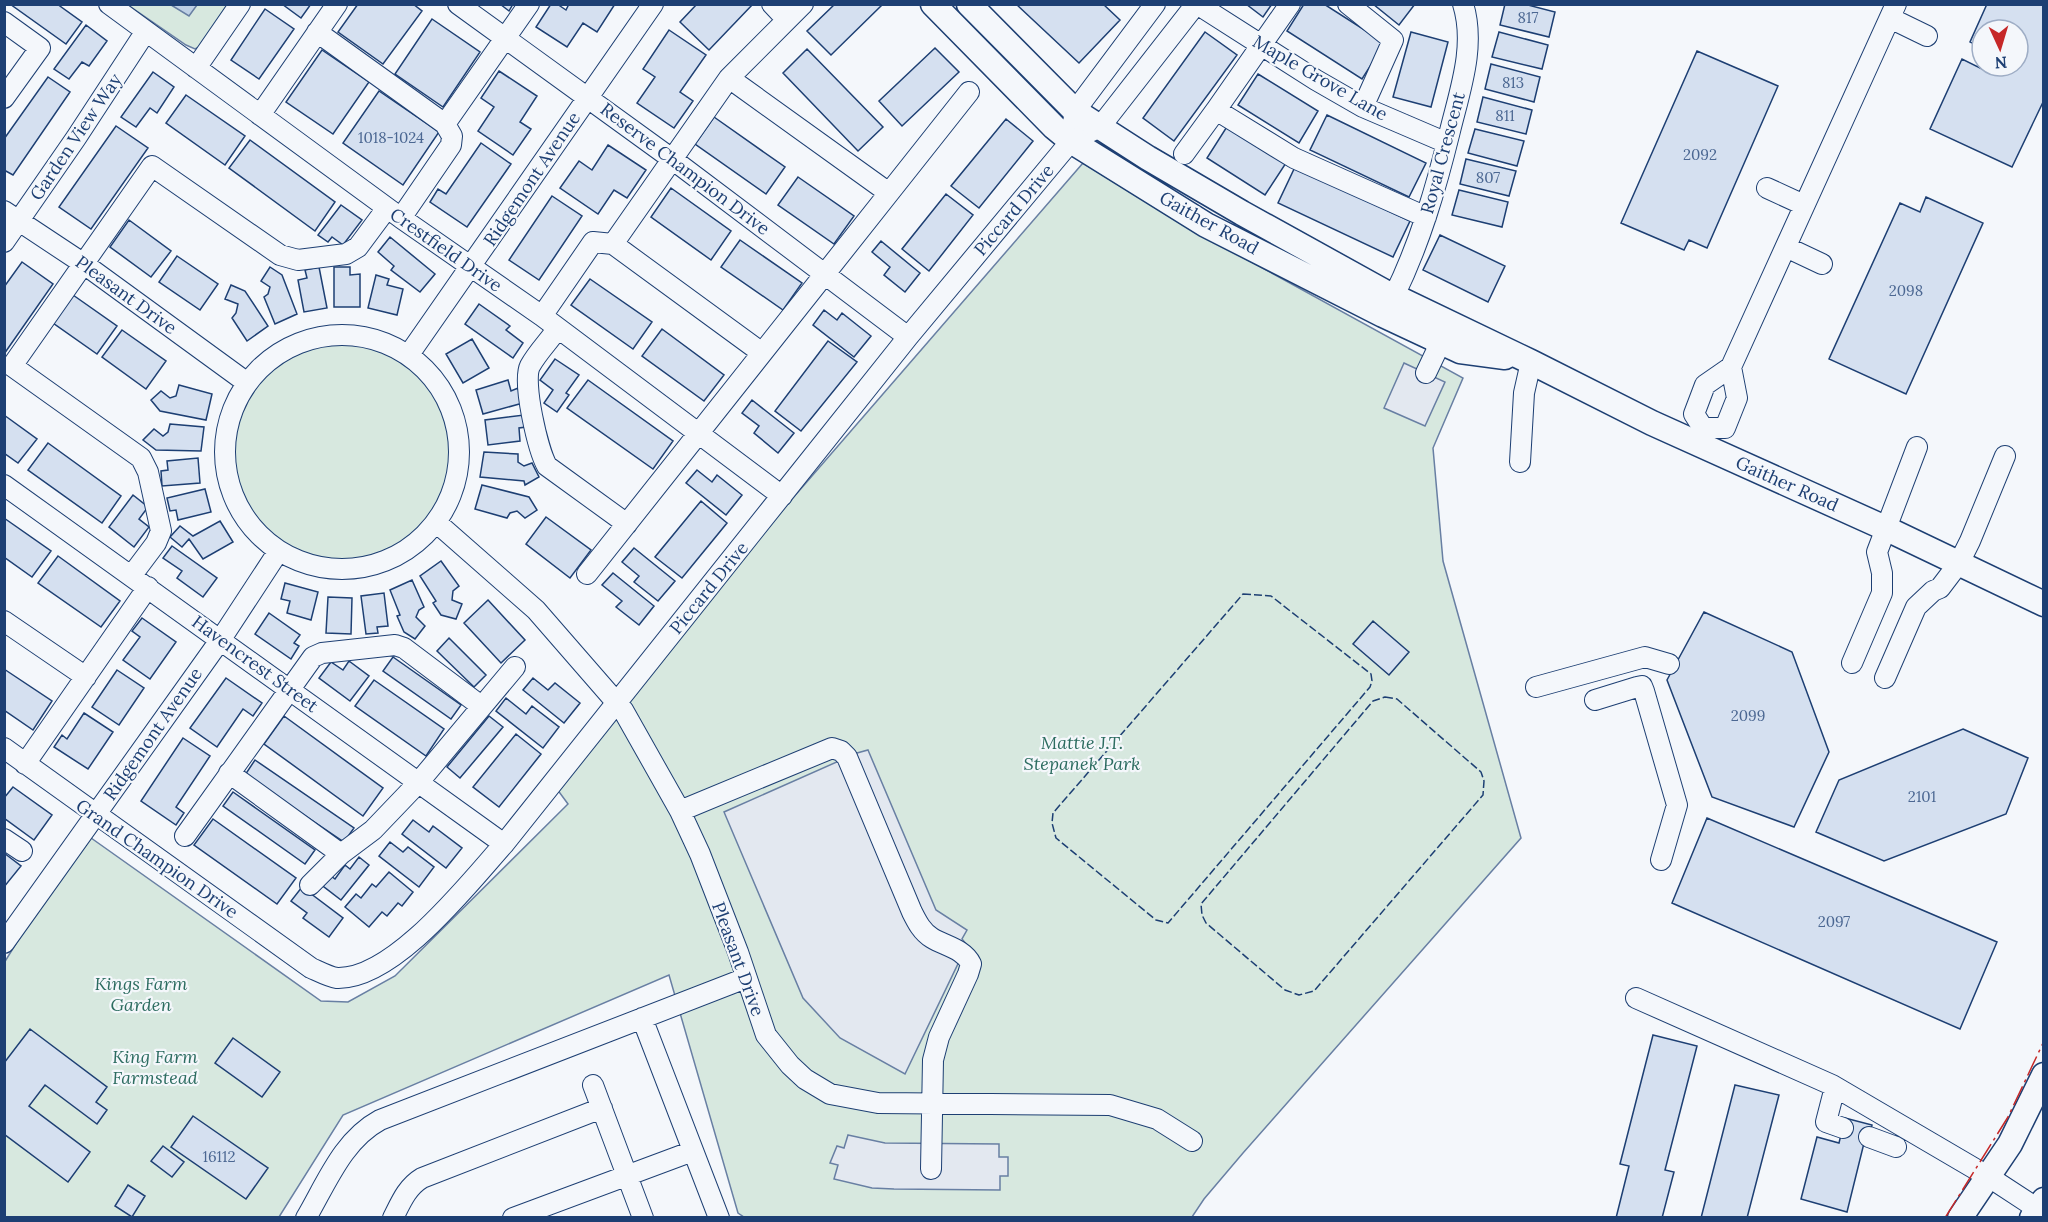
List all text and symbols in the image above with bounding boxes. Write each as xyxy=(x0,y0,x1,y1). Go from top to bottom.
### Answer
house number: 817 xyxy=(1518,8,1538,27)
north arrow xyxy=(1970,18,2030,78)
street label: Maple Grove Lane xyxy=(1249,30,1392,126)
text: N xyxy=(1994,53,2008,73)
street label: Garden View Way xyxy=(25,69,127,205)
house number: 813 xyxy=(1502,73,1524,92)
street label: Royal Crescent xyxy=(1415,89,1470,216)
street label: Reserve Champion Drive xyxy=(596,97,775,240)
house number: 811 xyxy=(1495,106,1515,125)
street label: Ridgemont Avenue xyxy=(478,107,585,250)
house number: 1018-1024 xyxy=(358,128,424,147)
house number: 2092 xyxy=(1683,145,1717,164)
street label: Piccard Drive xyxy=(969,159,1059,260)
house number: 807 xyxy=(1476,168,1500,187)
street label: Gaither Road xyxy=(1156,186,1263,259)
street label: Crestfield Drive xyxy=(386,202,507,297)
street label: Pleasant Drive xyxy=(71,250,182,339)
house number: 2098 xyxy=(1889,281,1923,300)
street label: Gaither Road xyxy=(1732,451,1842,517)
street label: Piccard Drive xyxy=(664,537,753,639)
street label: Havencrest Street xyxy=(188,610,323,717)
street label: Ridgemont Avenue xyxy=(98,663,207,805)
house number: 2099 xyxy=(1731,706,1765,725)
park label: Mattie J.T. Stepanek Park xyxy=(1024,731,1140,775)
house number: 2101 xyxy=(1908,787,1936,806)
street label: Grand Champion Drive xyxy=(72,794,243,923)
street label: Pleasant Drive xyxy=(707,899,770,1019)
house number: 2097 xyxy=(1818,912,1850,931)
park label: Kings Farm Garden xyxy=(94,972,188,1016)
park label: King Farm Farmstead xyxy=(112,1045,198,1089)
house number: 16112 xyxy=(202,1147,236,1166)

